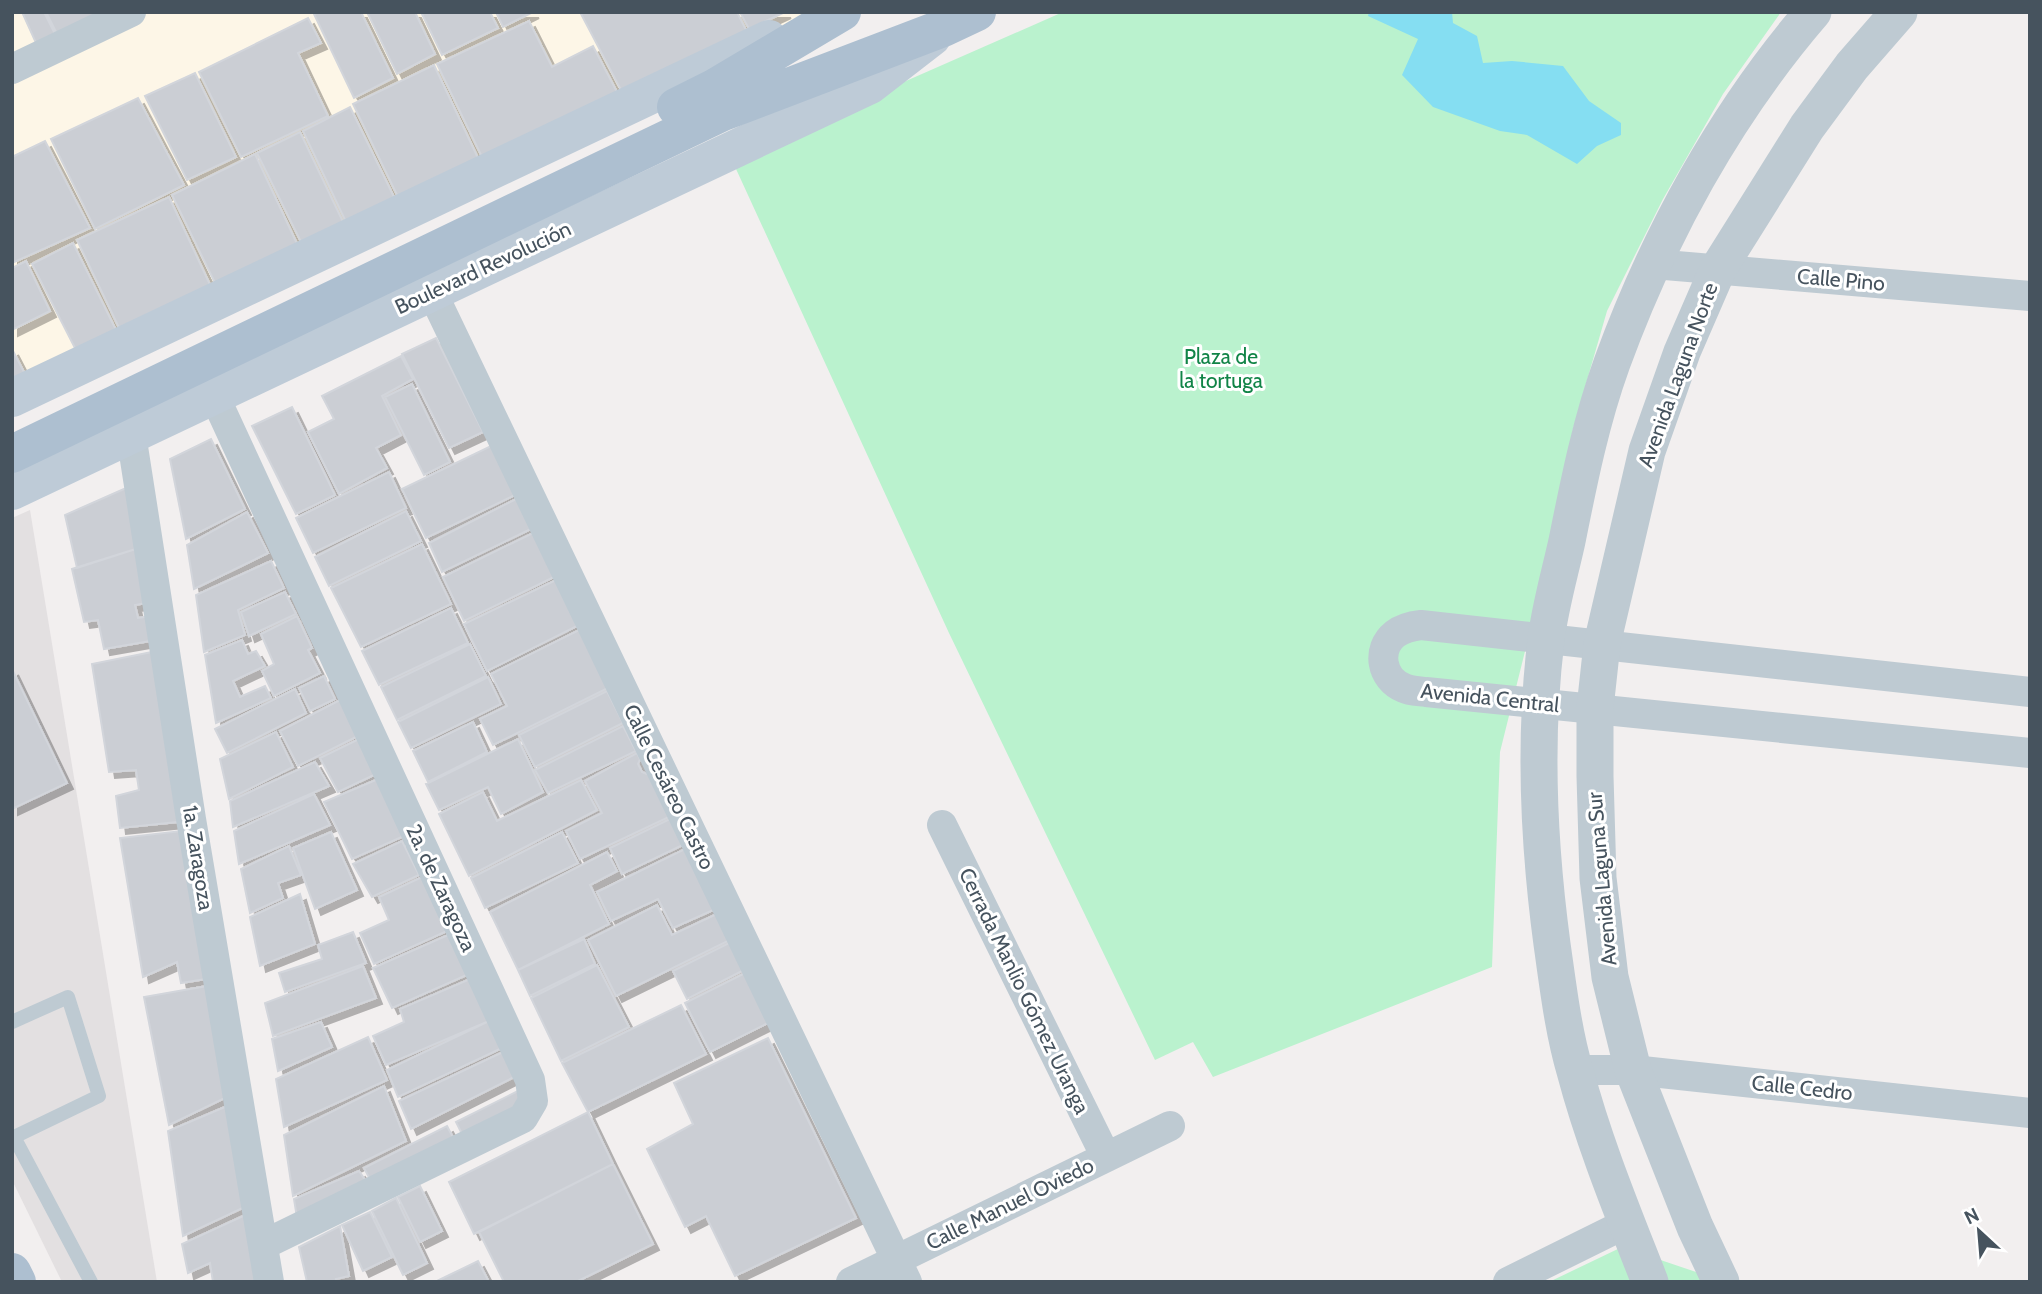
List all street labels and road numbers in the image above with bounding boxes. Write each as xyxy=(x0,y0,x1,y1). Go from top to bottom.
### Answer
street label: Boulevard Revolución xyxy=(391,216,575,319)
street label: Calle Pino xyxy=(1796,263,1886,296)
street label: Avenida Laguna Norte xyxy=(1632,279,1723,471)
street label: Avenida Central xyxy=(1419,678,1561,717)
street label: Calle Cesáreo Castro xyxy=(619,700,720,873)
street label: Avenida Laguna Sur xyxy=(1581,791,1622,967)
street label: 1a. Zaragoza xyxy=(178,804,219,912)
street label: 2a. de Zaragoza xyxy=(401,820,482,955)
street label: Cerrada Manlio Gómez Uranga xyxy=(954,864,1095,1118)
street label: Calle Cedro xyxy=(1750,1070,1854,1105)
street label: Calle Manuel Oviedo xyxy=(922,1152,1098,1255)

